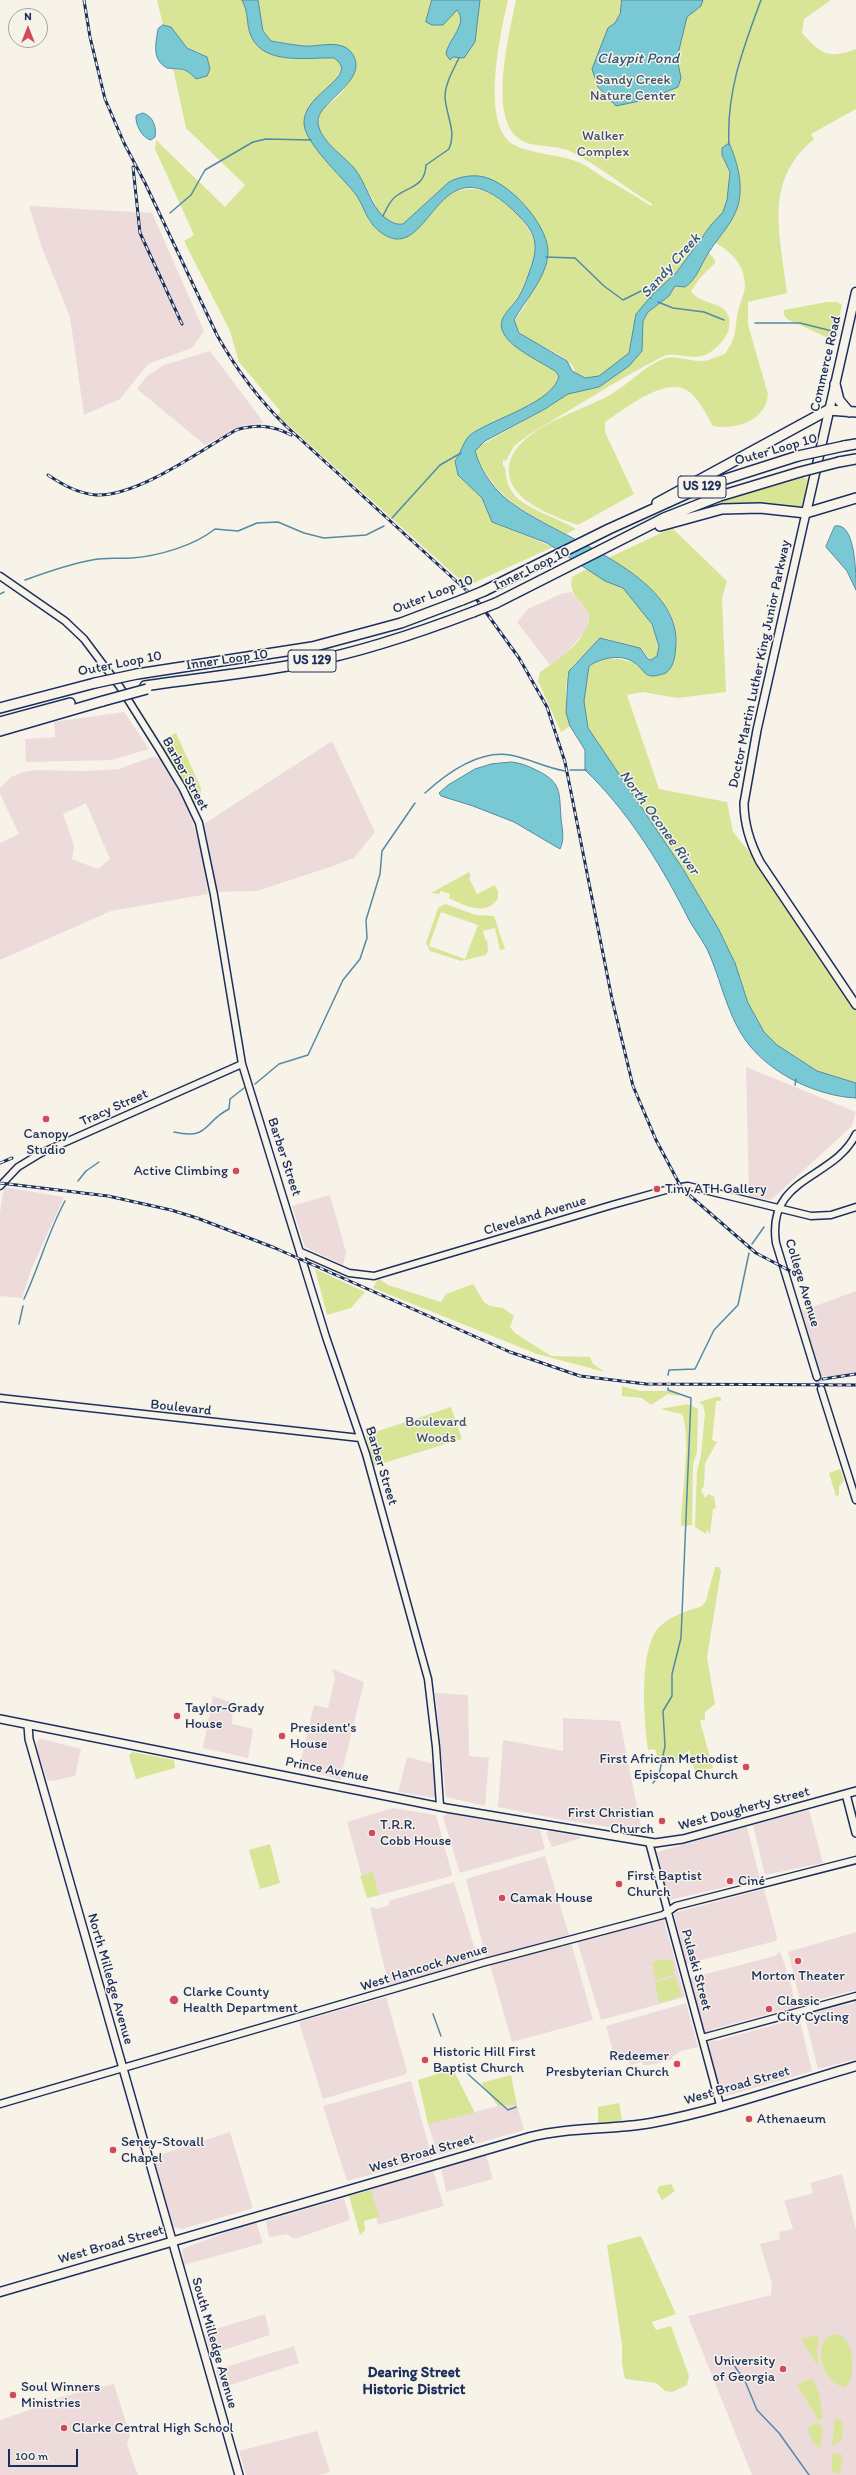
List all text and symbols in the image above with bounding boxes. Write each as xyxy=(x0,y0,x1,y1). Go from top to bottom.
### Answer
north arrow xyxy=(8,8,48,48)
text: N xyxy=(24,10,32,23)
water label: Claypit Pond xyxy=(597,50,679,68)
park label: Sandy Creek Nature Center xyxy=(590,72,676,104)
park label: Walker Complex xyxy=(577,128,629,160)
water label: Sandy Creek xyxy=(637,230,705,302)
street label: Commerce Road xyxy=(807,314,845,414)
street label: Outer Loop 10 xyxy=(733,430,819,470)
road number: US 129 xyxy=(678,476,726,498)
street label: Doctor Martin Luther King Junior Parkway xyxy=(725,539,795,789)
street label: Inner Loop 10 xyxy=(491,543,573,595)
street label: Outer Loop 10 xyxy=(390,572,476,618)
street label: Inner Loop 10 xyxy=(185,646,269,674)
street label: Outer Loop 10 xyxy=(77,648,163,680)
road number: US 129 xyxy=(288,650,336,672)
street label: Barber Street xyxy=(158,734,212,814)
water label: North Oconee River xyxy=(615,767,703,879)
street label: Tracy Street xyxy=(77,1086,151,1130)
marker: Canopy Studio xyxy=(41,1114,51,1124)
street label: Barber Street xyxy=(263,1116,305,1198)
place label: Canopy Studio xyxy=(24,1126,68,1158)
place label: Active Climbing xyxy=(134,1163,228,1179)
marker: Active Climbing xyxy=(231,1166,241,1176)
place label: Tiny ATH Gallery xyxy=(665,1181,767,1197)
marker: Tiny ATH Gallery xyxy=(652,1184,662,1194)
street label: Cleveland Avenue xyxy=(482,1192,588,1240)
street label: College Avenue xyxy=(781,1237,823,1329)
street label: Boulevard xyxy=(149,1396,213,1420)
park label: Boulevard Woods xyxy=(405,1414,467,1446)
street label: Barber Street xyxy=(361,1425,401,1507)
place label: Taylor-Grady House xyxy=(185,1700,264,1732)
marker: Taylor-Grady House xyxy=(172,1711,182,1721)
place label: President's House xyxy=(290,1720,356,1752)
marker: President's House xyxy=(277,1731,287,1741)
place label: First African Methodist Episcopal Church xyxy=(600,1751,738,1784)
street label: Prince Avenue xyxy=(284,1754,370,1786)
marker: First African Methodist Episcopal Church xyxy=(741,1762,751,1772)
street label: West Dougherty Street xyxy=(676,1783,812,1835)
place label: First Christian Church xyxy=(568,1805,654,1838)
marker: First Christian Church xyxy=(657,1816,667,1826)
place label: T.R.R. Cobb House xyxy=(380,1817,451,1850)
marker: T.R.R. Cobb House xyxy=(367,1828,377,1838)
place label: First Baptist Church xyxy=(627,1868,702,1900)
place label: Ciné xyxy=(738,1873,765,1889)
marker: Ciné xyxy=(725,1876,735,1886)
marker: First Baptist Church xyxy=(614,1879,624,1889)
place label: Camak House xyxy=(510,1890,593,1906)
marker: Camak House xyxy=(497,1893,507,1903)
street label: North Milledge Avenue xyxy=(83,1911,137,2047)
street label: Pulaski Street xyxy=(677,1927,715,2013)
street label: West Hancock Avenue xyxy=(358,1941,490,1995)
marker: Morton Theater xyxy=(793,1956,803,1966)
place label: Morton Theater xyxy=(751,1968,845,1984)
place label: Clarke County Health Department xyxy=(183,1984,298,2016)
place label: Classic City Cycling xyxy=(777,1993,849,2026)
marker: Clarke County Health Department xyxy=(168,1994,180,2006)
marker: Classic City Cycling xyxy=(764,2004,774,2014)
place label: Historic Hill First Baptist Church xyxy=(433,2044,536,2076)
place label: Redeemer Presbyterian Church xyxy=(546,2048,669,2080)
marker: Historic Hill First Baptist Church xyxy=(420,2055,430,2065)
marker: Redeemer Presbyterian Church xyxy=(672,2059,682,2069)
street label: West Broad Street xyxy=(682,2063,792,2109)
place label: Athenaeum xyxy=(757,2111,826,2127)
marker: Athenaeum xyxy=(744,2114,754,2124)
street label: West Broad Street xyxy=(367,2131,477,2177)
place label: Seney-Stovall Chapel xyxy=(121,2134,204,2166)
marker: Seney-Stovall Chapel xyxy=(108,2145,118,2155)
street label: West Broad Street xyxy=(56,2222,166,2268)
street label: South Milledge Avenue xyxy=(187,2275,241,2411)
place label: University of Georgia xyxy=(712,2353,775,2386)
district label: Dearing Street Historic District xyxy=(363,2364,465,2399)
marker: University of Georgia xyxy=(778,2364,788,2374)
place label: Soul Winners Ministries xyxy=(21,2379,100,2412)
marker: Soul Winners Ministries xyxy=(8,2390,18,2400)
place label: Clarke Central High School xyxy=(72,2420,234,2436)
marker: Clarke Central High School xyxy=(59,2423,69,2433)
scale bar xyxy=(10,2441,80,2467)
text: 100 m xyxy=(15,2449,48,2463)

